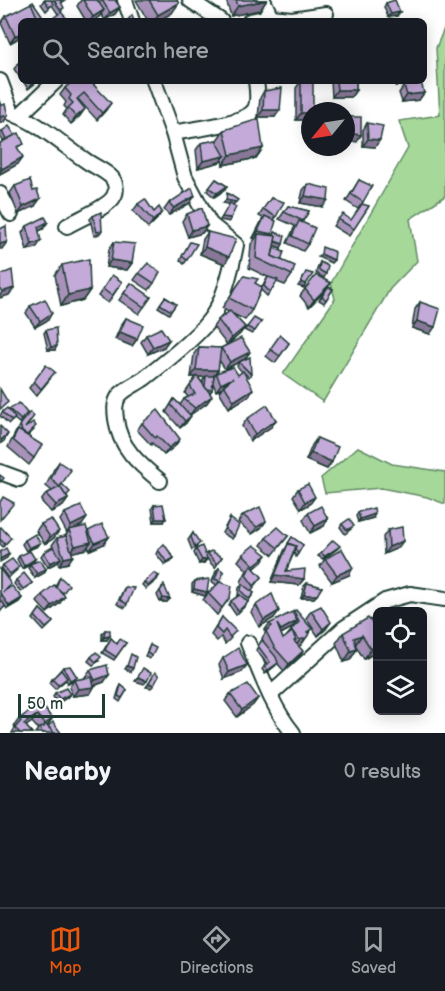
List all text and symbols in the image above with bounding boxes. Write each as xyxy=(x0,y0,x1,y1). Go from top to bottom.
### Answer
search box xyxy=(18,18,427,84)
icon: search xyxy=(39,35,72,68)
text: Search here xyxy=(87,38,209,65)
north arrow xyxy=(301,102,355,156)
map controls xyxy=(373,607,427,715)
button: locate xyxy=(373,607,427,661)
button: layers xyxy=(373,661,427,715)
scale bar xyxy=(18,691,105,718)
text: 50 m xyxy=(27,695,63,714)
text: Nearby xyxy=(24,757,111,788)
text: 0 results xyxy=(344,760,421,784)
tab: Map xyxy=(49,923,82,978)
tab: Directions xyxy=(180,923,253,978)
tab: Saved xyxy=(351,923,396,978)

